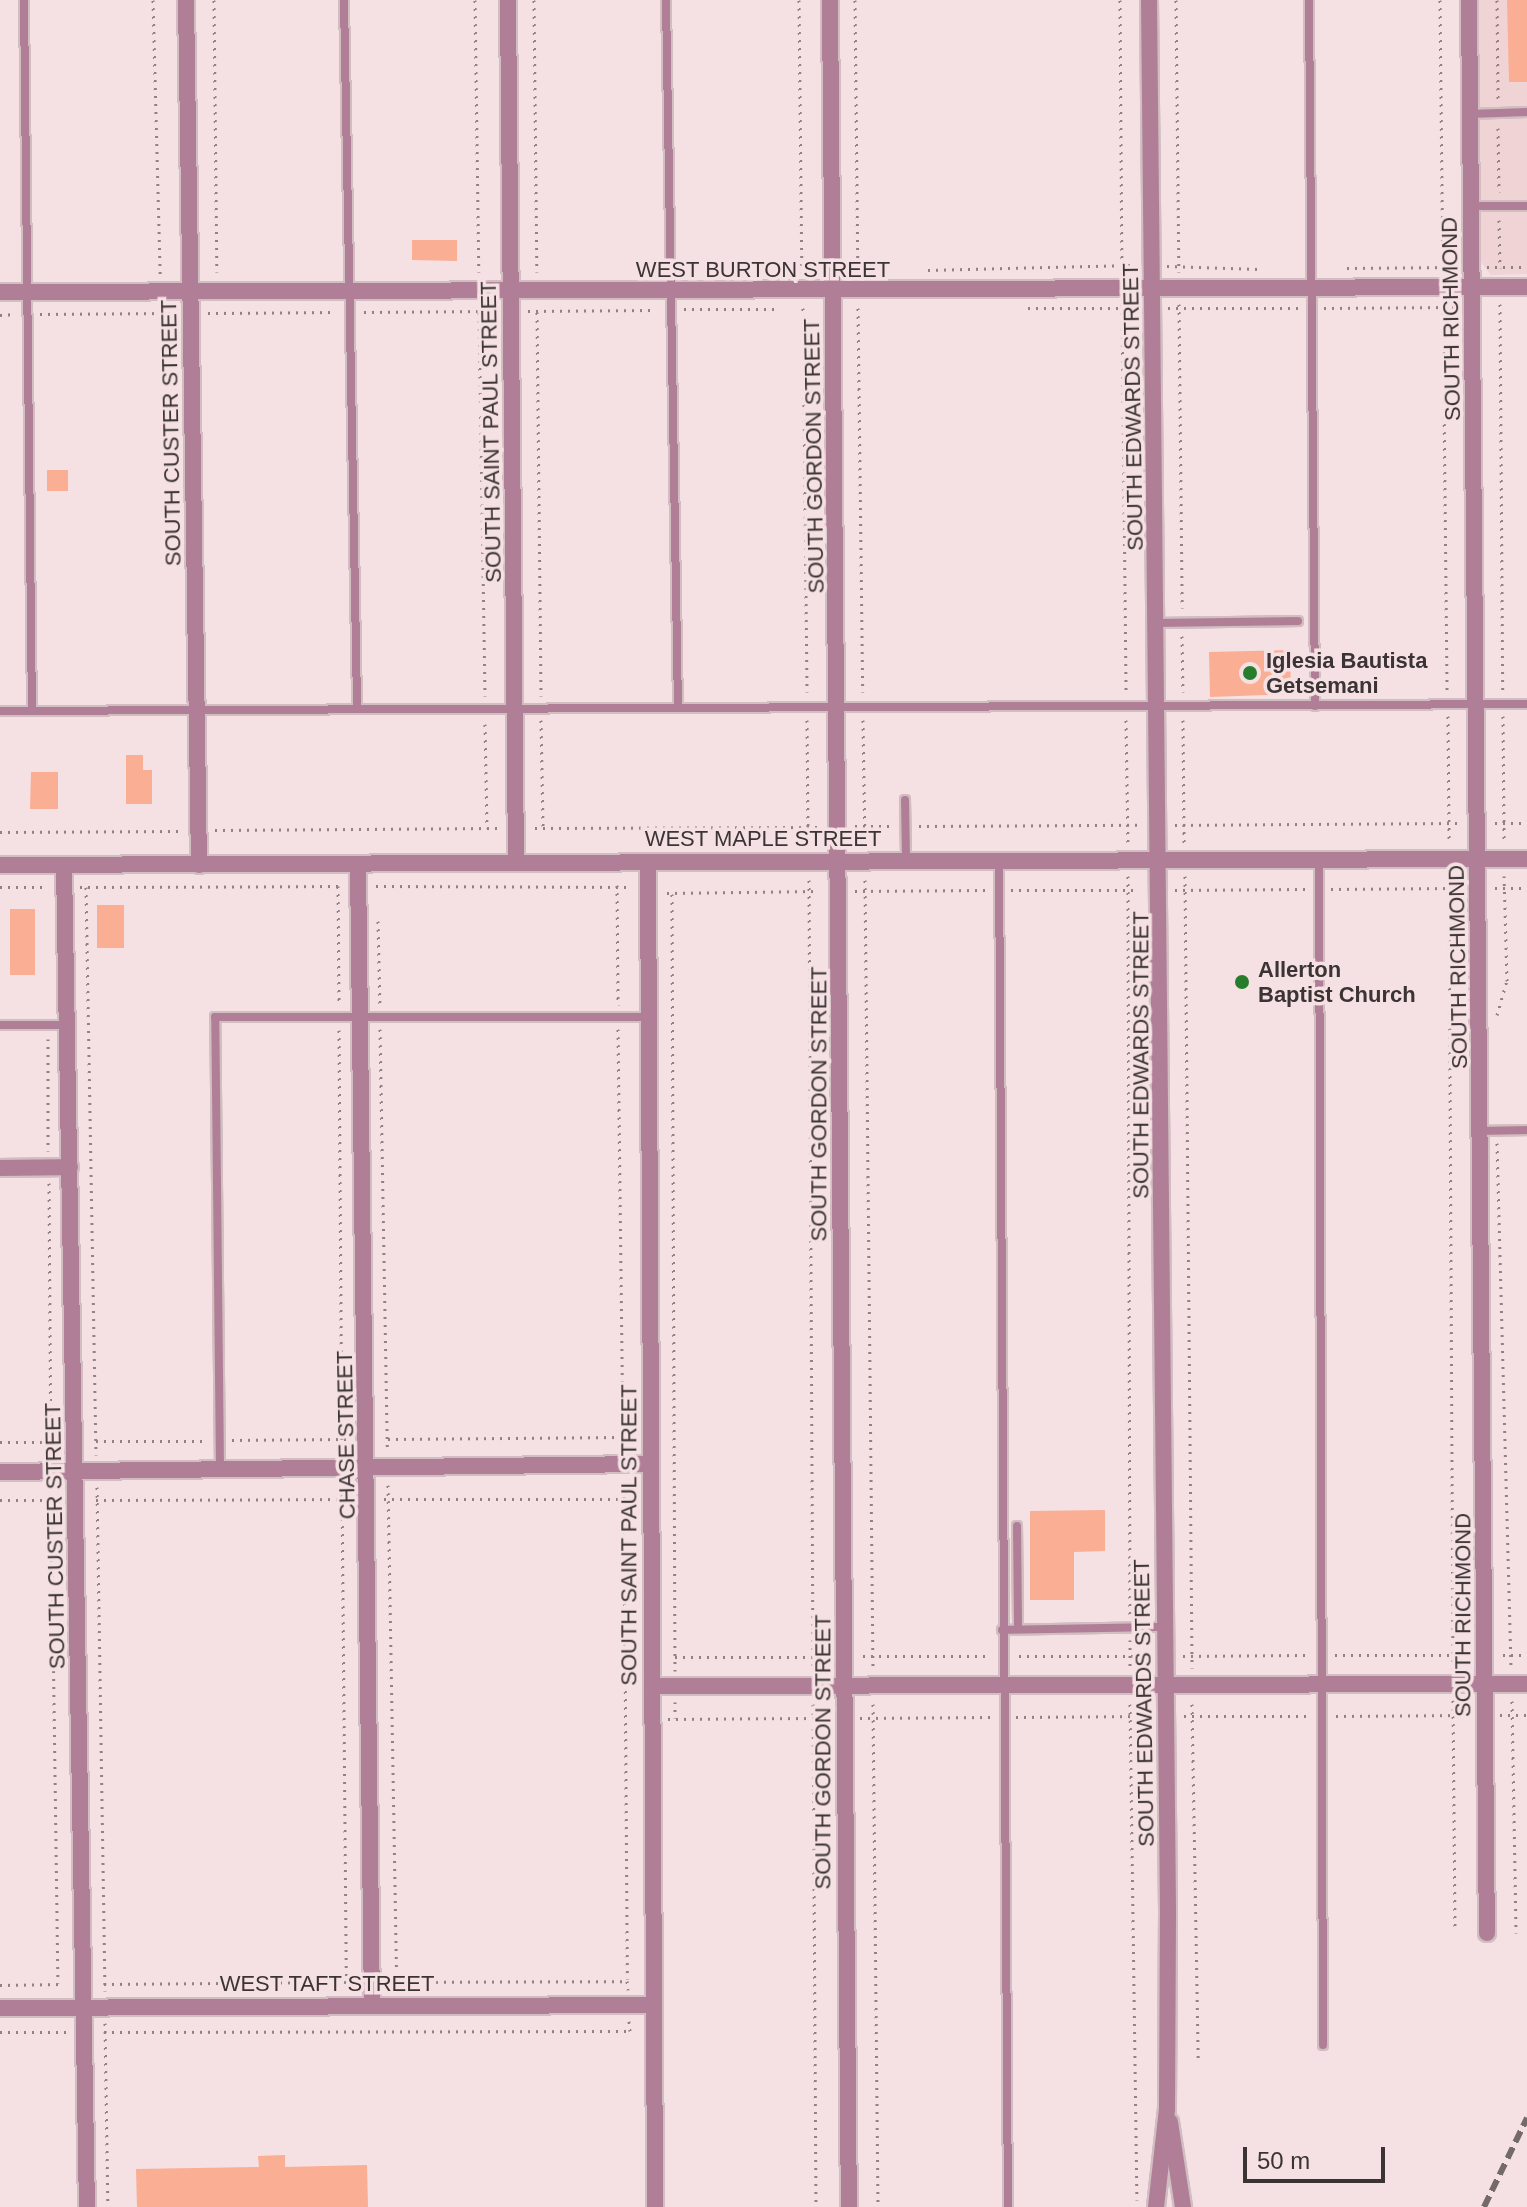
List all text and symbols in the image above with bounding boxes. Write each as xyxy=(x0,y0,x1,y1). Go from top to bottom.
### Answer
street label: SOUTH RICHMOND xyxy=(1436,217,1466,421)
street label: WEST BURTON STREET xyxy=(636,257,890,283)
street label: SOUTH EDWARDS STREET xyxy=(1117,263,1149,551)
street label: SOUTH SAINT PAUL STREET xyxy=(475,280,507,584)
street label: SOUTH CUSTER STREET xyxy=(155,300,187,566)
street label: SOUTH GORDON STREET xyxy=(798,318,830,594)
place label: Iglesia Bautista Getsemani xyxy=(1266,647,1427,698)
marker: Iglesia Bautista Getsemani xyxy=(1241,664,1259,682)
street label: WEST MAPLE STREET xyxy=(644,826,882,852)
street label: SOUTH RICHMOND xyxy=(1443,865,1473,1069)
street label: SOUTH EDWARDS STREET xyxy=(1128,911,1154,1199)
place label: Allerton Baptist Church xyxy=(1258,956,1416,1008)
street label: SOUTH GORDON STREET xyxy=(806,966,832,1242)
marker: Allerton Baptist Church xyxy=(1233,973,1251,991)
street label: CHASE STREET xyxy=(331,1350,361,1520)
street label: SOUTH SAINT PAUL STREET xyxy=(616,1384,642,1686)
street label: SOUTH CUSTER STREET xyxy=(39,1403,71,1669)
street label: SOUTH RICHMOND xyxy=(1450,1513,1476,1717)
street label: SOUTH EDWARDS STREET xyxy=(1128,1559,1160,1847)
street label: SOUTH GORDON STREET xyxy=(810,1614,836,1890)
street label: WEST TAFT STREET xyxy=(219,1971,435,1997)
scale bar xyxy=(1247,2131,1389,2181)
text: 50 m xyxy=(1257,2147,1310,2174)

